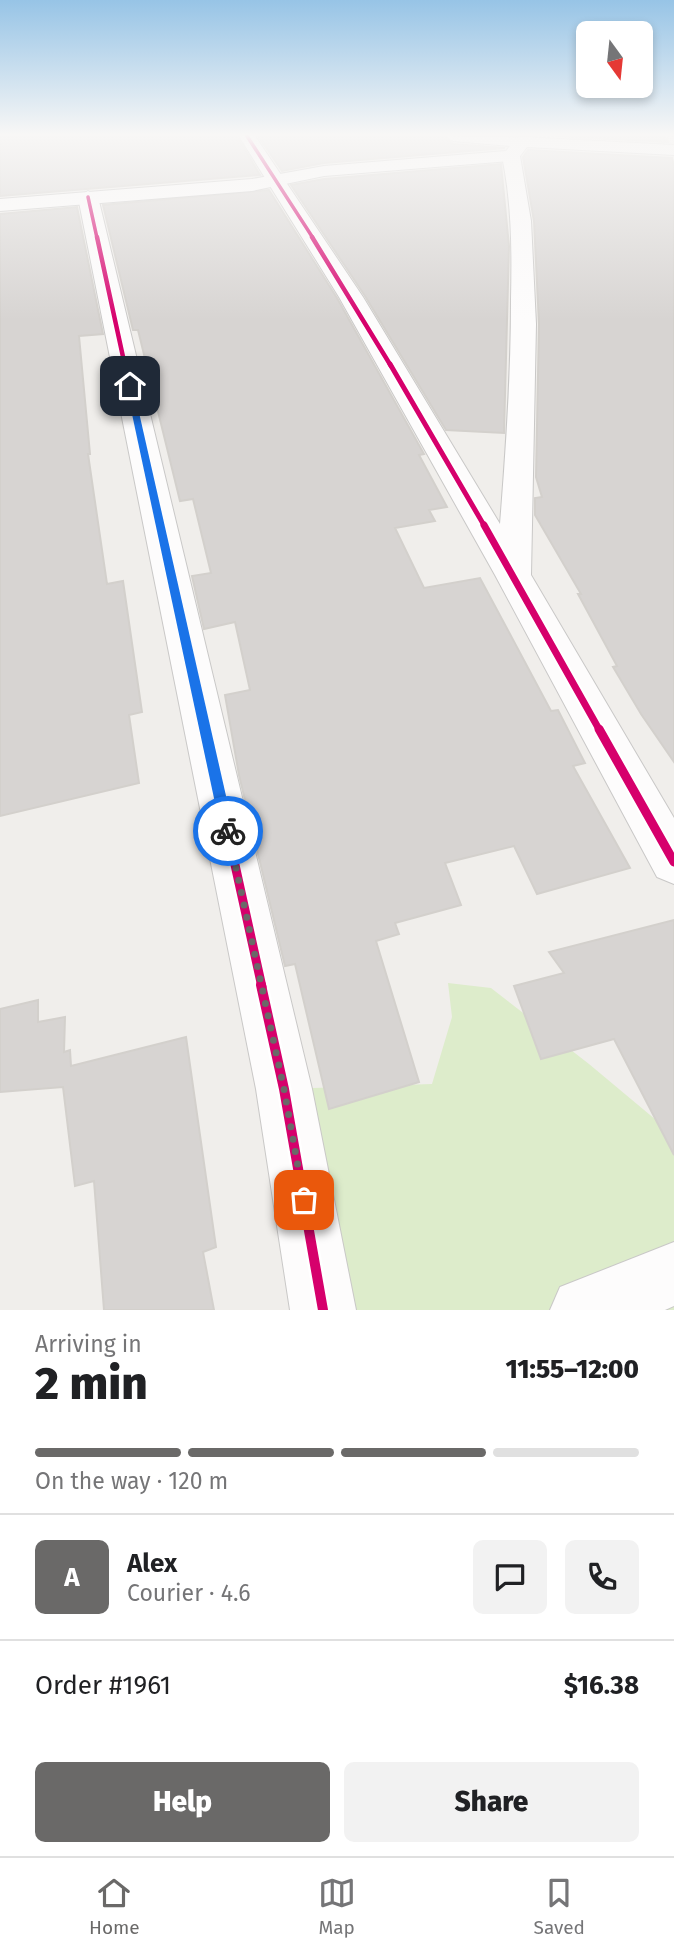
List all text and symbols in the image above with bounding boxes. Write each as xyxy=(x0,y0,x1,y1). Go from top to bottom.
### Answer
north arrow xyxy=(576,21,653,98)
map controls xyxy=(576,21,653,98)
pin xyxy=(100,356,160,416)
icon: home xyxy=(111,367,149,405)
courier xyxy=(193,796,263,866)
icon: bike xyxy=(209,812,247,850)
pin xyxy=(274,1170,334,1230)
icon: bag xyxy=(285,1181,323,1219)
text: Arriving in xyxy=(35,1330,142,1358)
text: 11:55–12:00 xyxy=(505,1354,639,1385)
text: 2 min xyxy=(35,1356,148,1411)
text: On the way · 120 m xyxy=(35,1467,228,1495)
button: chat xyxy=(473,1540,547,1614)
button: phone xyxy=(565,1540,639,1614)
text: Alex xyxy=(127,1548,177,1579)
text: A xyxy=(64,1562,80,1593)
text: Courier · 4.6 xyxy=(127,1579,251,1607)
text: Order #1961 xyxy=(35,1670,171,1701)
text: $16.38 xyxy=(564,1670,639,1701)
button: Help xyxy=(35,1762,330,1842)
button: Share xyxy=(344,1762,639,1842)
tab: Home xyxy=(89,1874,140,1939)
tab: Map xyxy=(318,1874,356,1939)
tab: Saved xyxy=(534,1874,585,1939)

